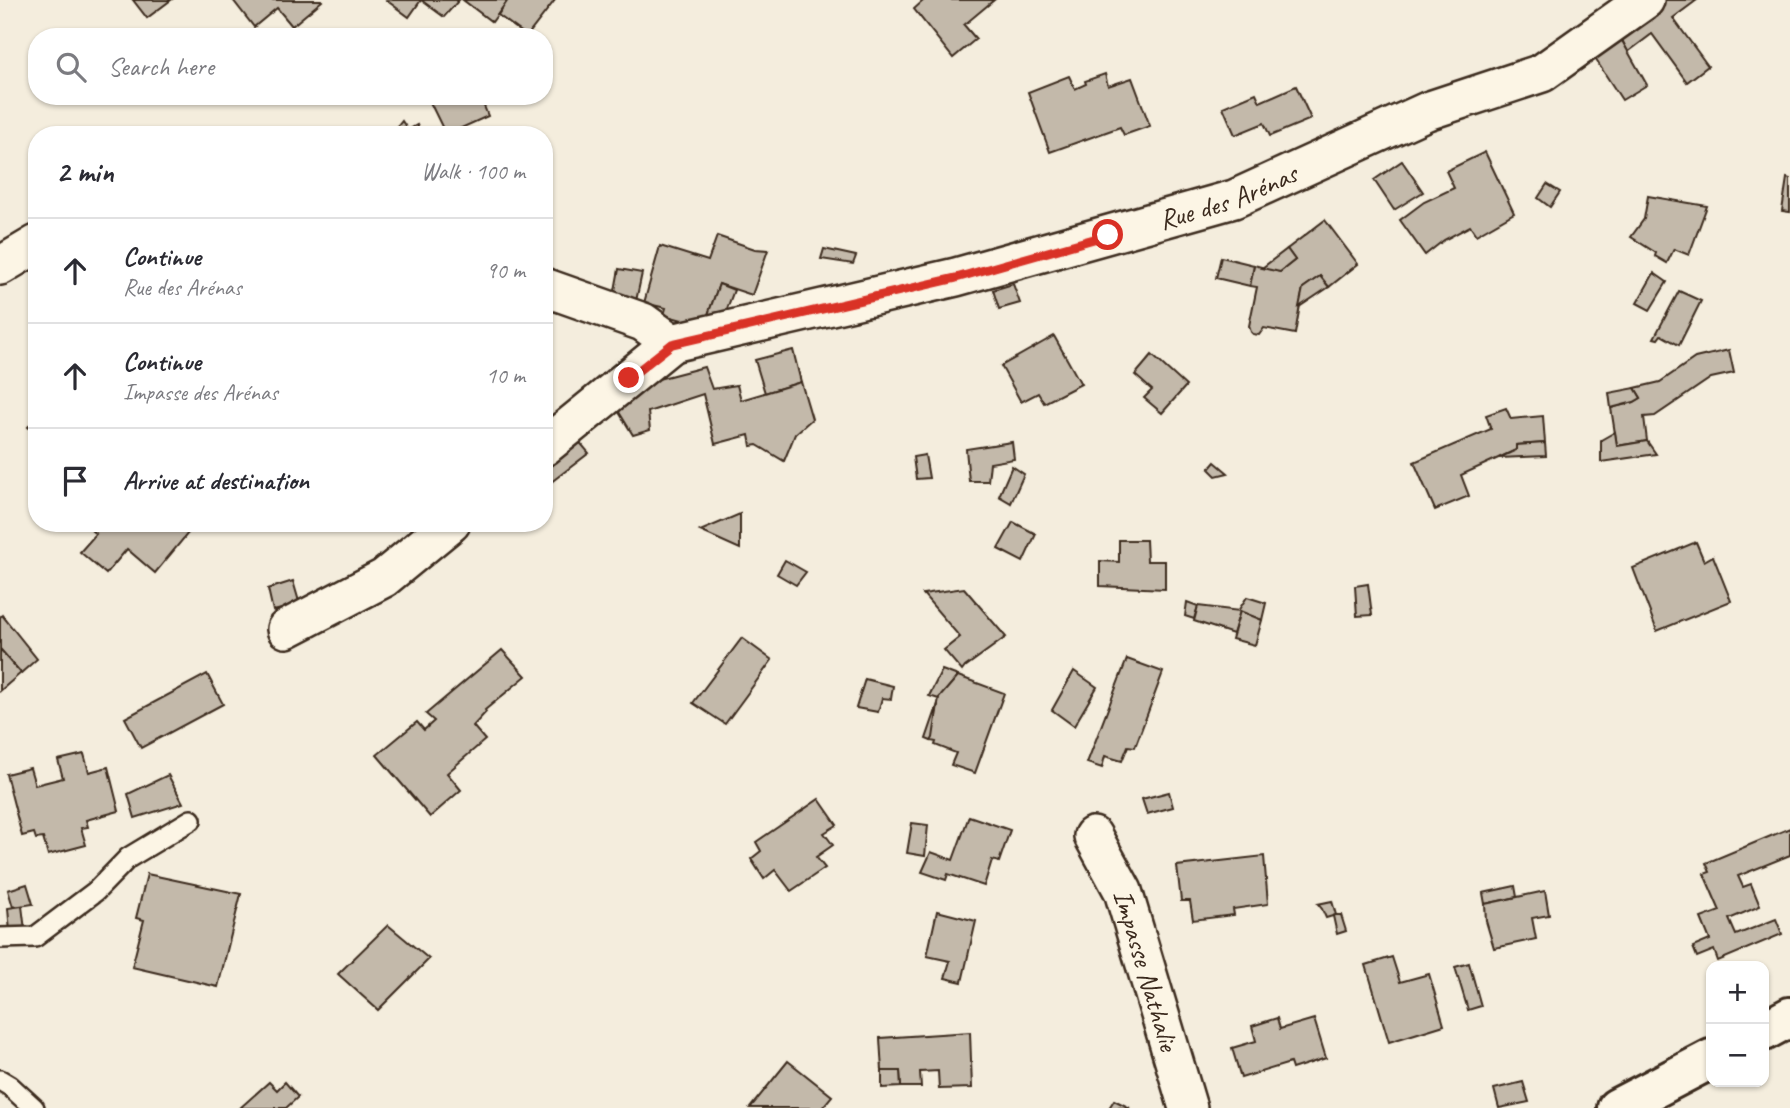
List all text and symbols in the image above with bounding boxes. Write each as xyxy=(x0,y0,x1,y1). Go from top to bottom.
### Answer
search box xyxy=(28,28,553,105)
icon: search xyxy=(52,48,90,86)
text: Search here xyxy=(108,50,214,83)
text: 2 min xyxy=(56,153,113,191)
street label: Rue des Arénas xyxy=(1155,155,1305,237)
text: Walk · 100 m xyxy=(421,157,525,186)
route start xyxy=(1092,219,1123,250)
text: Continue xyxy=(123,240,201,273)
icon: ahead xyxy=(56,252,94,290)
text: 90 m xyxy=(486,256,525,285)
text: Rue des Arénas xyxy=(123,273,242,302)
text: Continue xyxy=(123,345,201,378)
icon: ahead xyxy=(56,357,94,395)
text: 10 m xyxy=(486,361,525,390)
route end xyxy=(613,362,644,393)
text: Impasse des Arénas xyxy=(123,378,278,407)
icon: arrive xyxy=(56,462,94,500)
text: Arrive at destination xyxy=(123,464,309,497)
street label: Impasse Nathalie xyxy=(1106,885,1187,1057)
map controls xyxy=(1706,961,1769,1087)
button: + xyxy=(1706,961,1769,1024)
button: − xyxy=(1706,1024,1769,1087)

